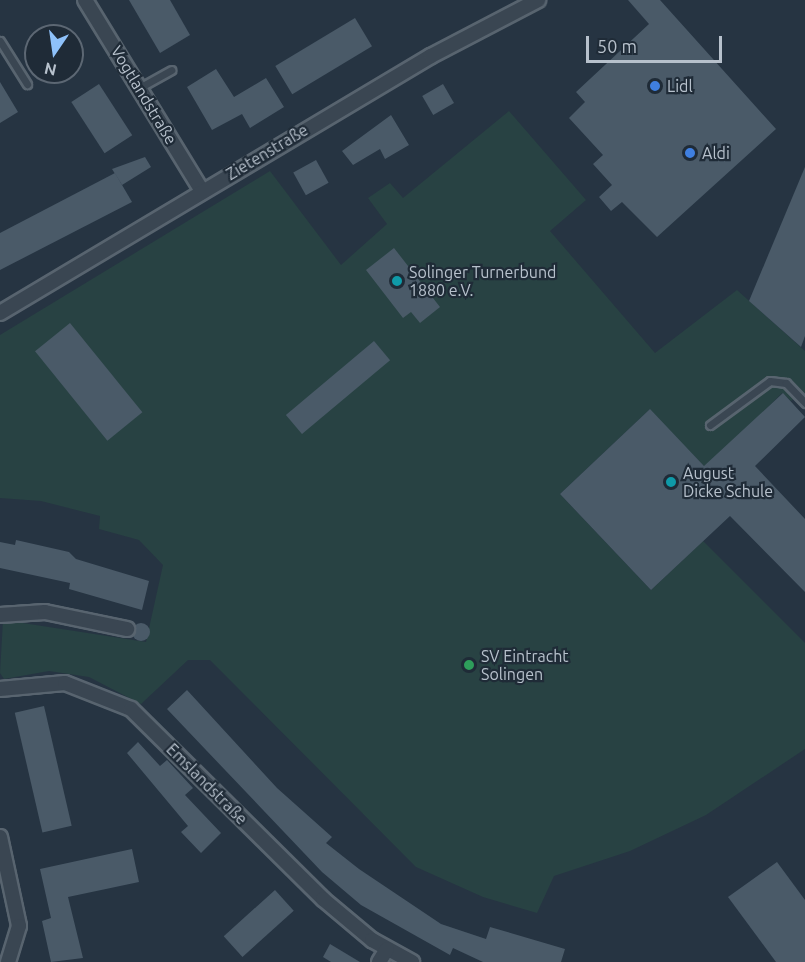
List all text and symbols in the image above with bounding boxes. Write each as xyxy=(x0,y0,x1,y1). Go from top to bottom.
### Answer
north arrow xyxy=(24,24,84,84)
scale bar xyxy=(589,24,726,62)
text: 50 m xyxy=(597,36,637,56)
street label: Vogtlandstraße xyxy=(107,42,181,148)
text: N xyxy=(43,59,58,80)
place label: Lidl xyxy=(667,76,693,96)
marker: Lidl xyxy=(648,79,662,93)
street label: Zietenstraße xyxy=(223,120,311,184)
place label: Aldi xyxy=(702,143,730,163)
marker: Aldi xyxy=(683,146,697,160)
place label: Solinger Turnerbund 1880 e.V. xyxy=(409,262,556,300)
marker: Solinger Turnerbund 1880 e.V. xyxy=(390,274,404,288)
place label: August Dicke Schule xyxy=(683,463,773,501)
marker: August Dicke Schule xyxy=(664,475,678,489)
place label: SV Eintracht Solingen xyxy=(481,646,569,684)
marker: SV Eintracht Solingen xyxy=(462,658,476,672)
street label: Emslandstraße xyxy=(163,740,251,828)

